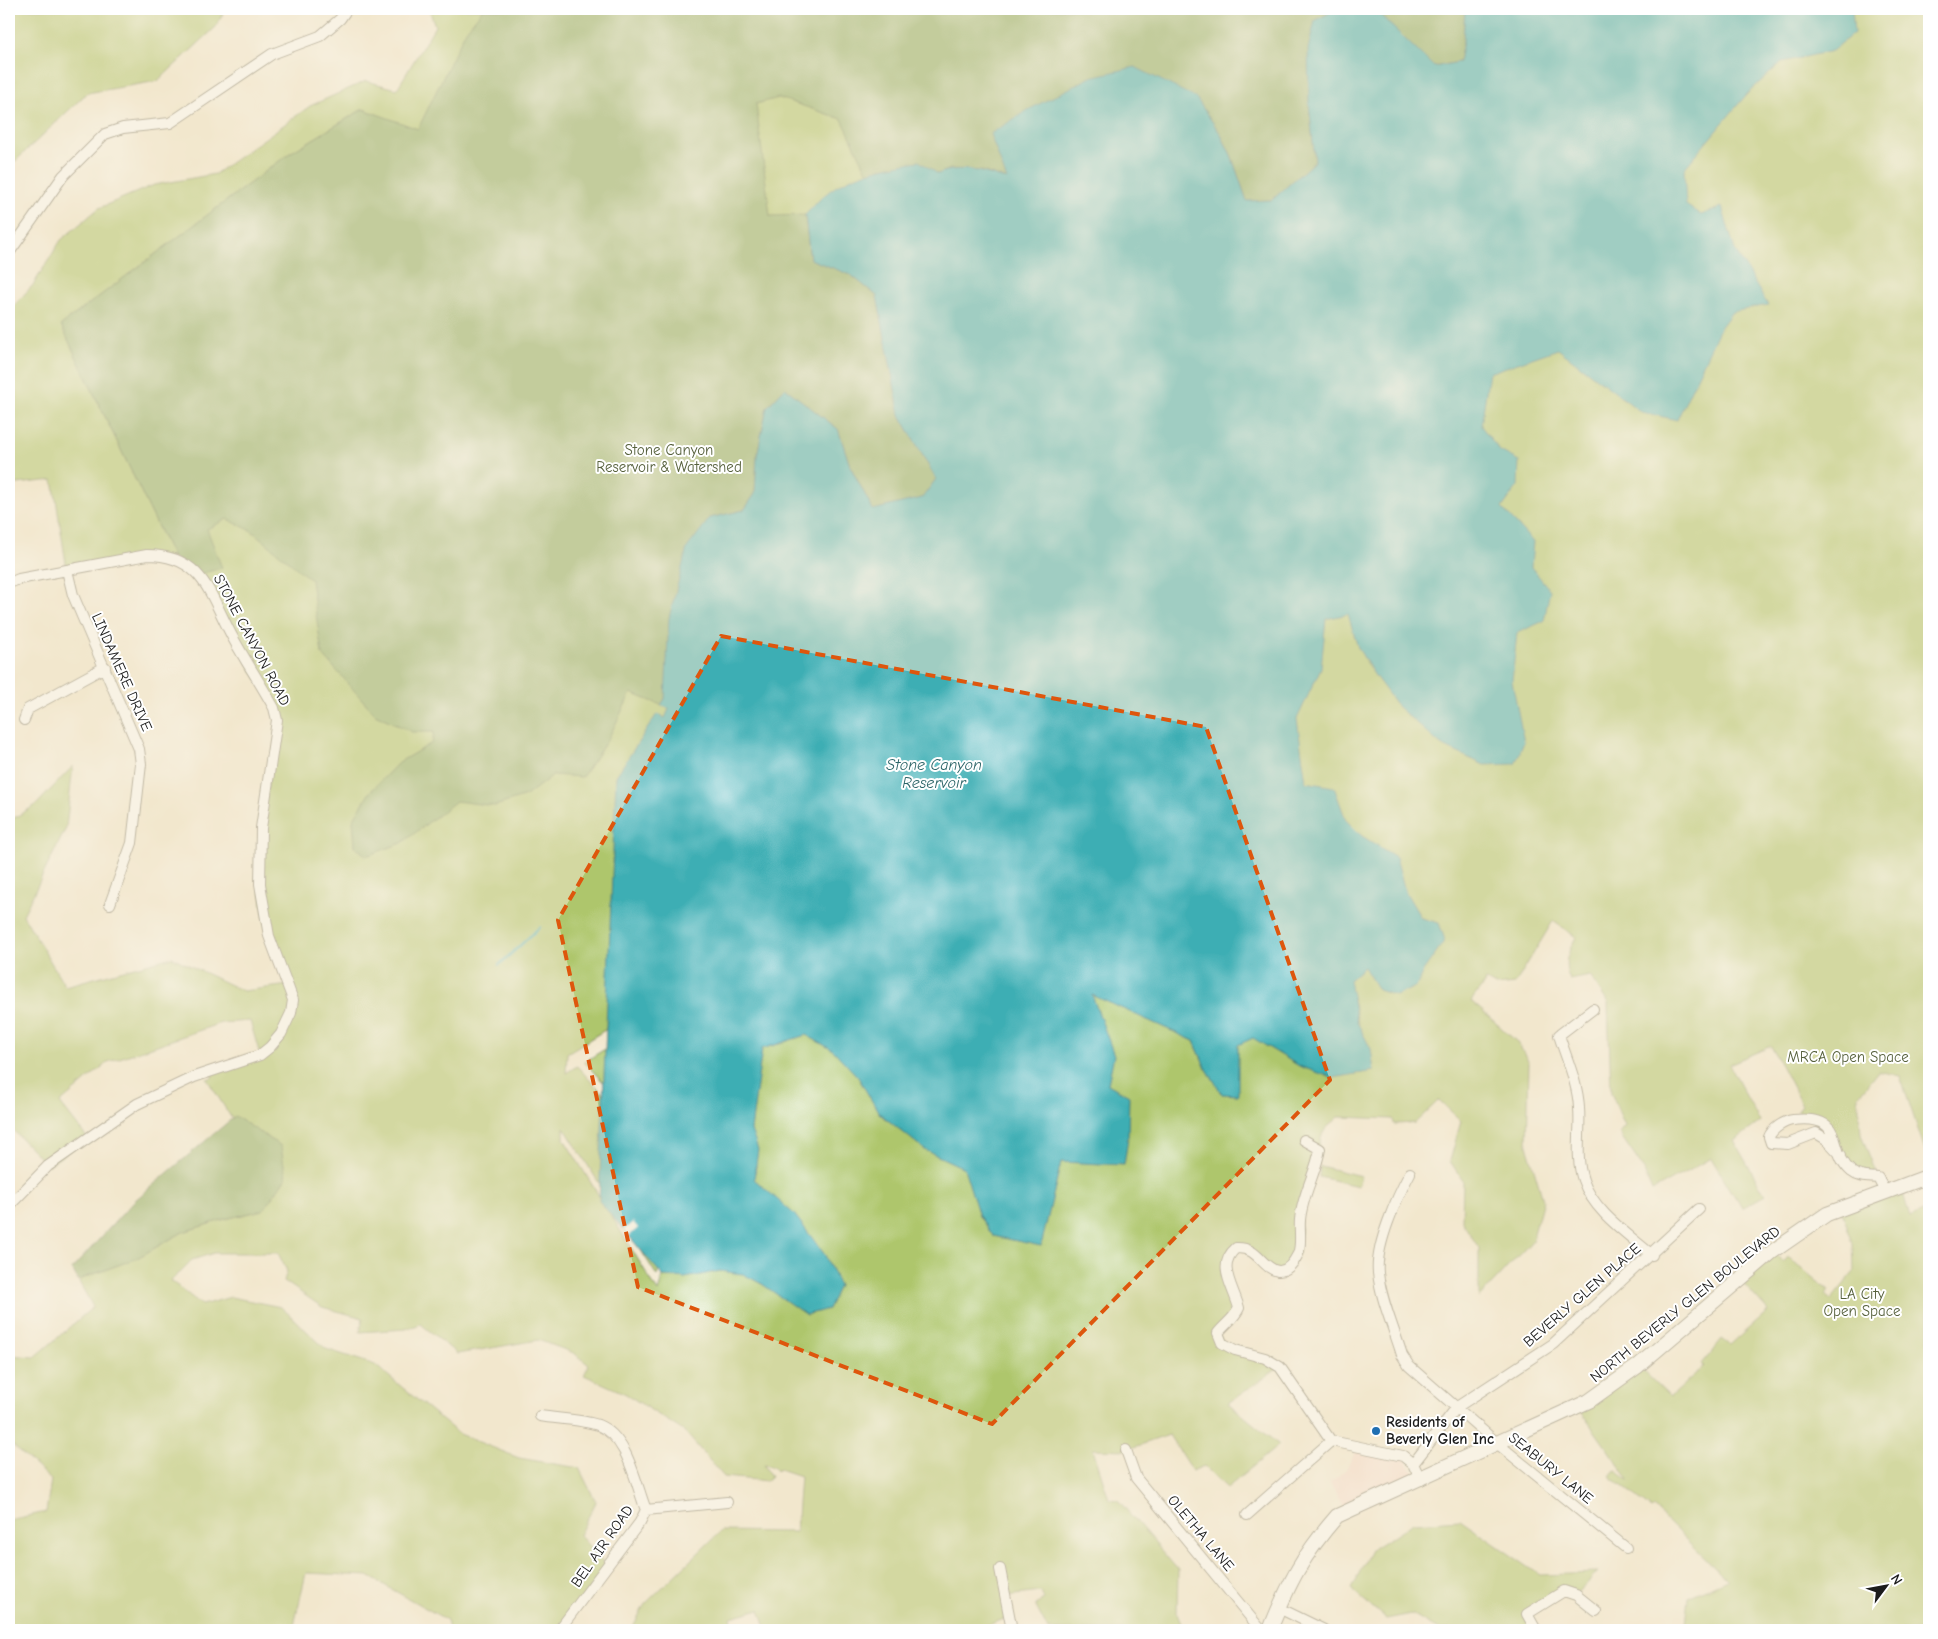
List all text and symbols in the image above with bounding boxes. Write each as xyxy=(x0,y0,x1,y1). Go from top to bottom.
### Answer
park label: Stone Canyon Reservoir & Watershed xyxy=(596,441,742,476)
street label: STONE CANYON ROAD xyxy=(210,571,294,709)
street label: LINDAMERE DRIVE xyxy=(88,610,156,734)
water label: Stone Canyon Reservoir xyxy=(886,756,982,792)
park label: MRCA Open Space xyxy=(1787,1048,1909,1066)
street label: NORTH BEVERLY GLEN BOULEVARD xyxy=(1586,1222,1784,1386)
street label: BEVERLY GLEN PLACE xyxy=(1520,1239,1644,1351)
park label: LA City Open Space xyxy=(1823,1285,1901,1320)
place label: Residents of Beverly Glen Inc xyxy=(1386,1413,1494,1448)
marker: Residents of Beverly Glen Inc xyxy=(1370,1425,1382,1437)
street label: SEABURY LANE xyxy=(1505,1428,1597,1508)
street label: OLETHA LANE xyxy=(1164,1491,1238,1575)
street label: BEL AIR ROAD xyxy=(567,1501,637,1591)
north arrow xyxy=(1860,1562,1910,1612)
text: N xyxy=(1887,1571,1906,1588)

